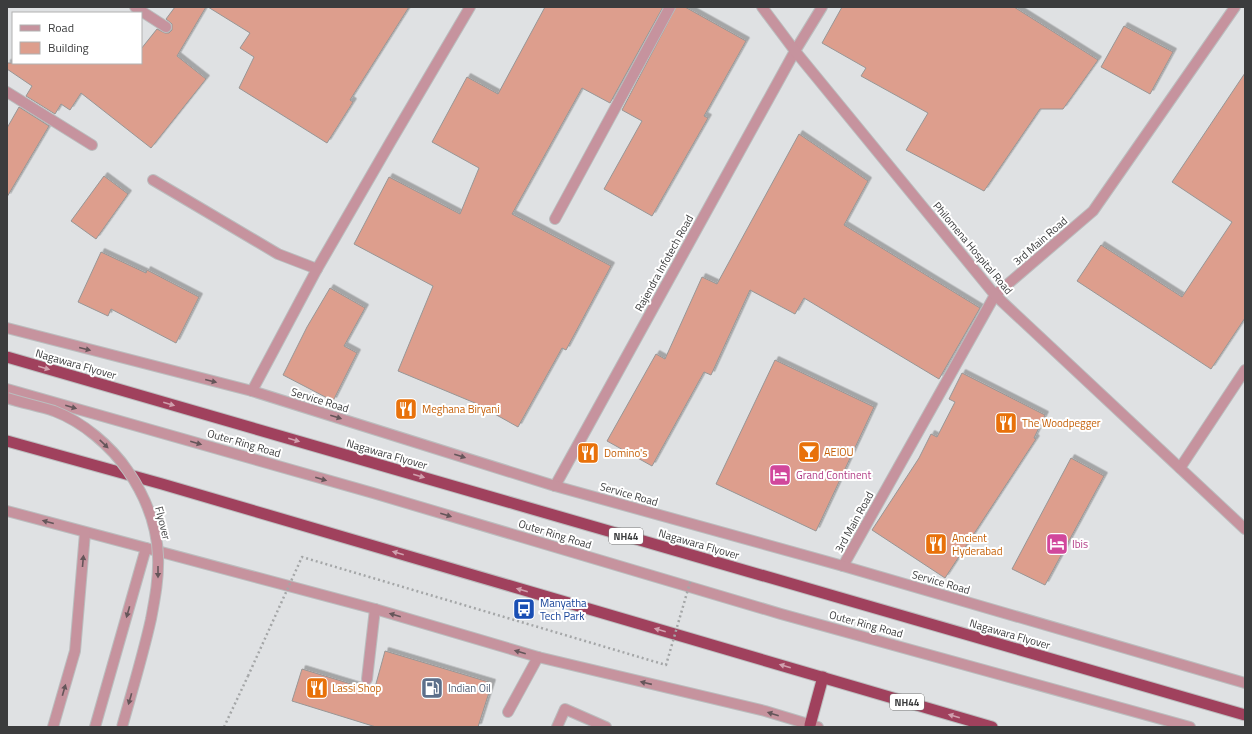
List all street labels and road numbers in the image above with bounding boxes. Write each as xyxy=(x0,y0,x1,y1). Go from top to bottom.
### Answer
street label: Philomena Hospital Road xyxy=(929,198,1017,298)
street label: Rajendra Infotech Road xyxy=(631,212,697,314)
street label: 3rd Main Road xyxy=(1009,213,1071,269)
street label: Nagawara Flyover xyxy=(34,345,119,383)
street label: Service Road xyxy=(289,384,351,416)
street label: Outer Ring Road xyxy=(205,425,283,461)
street label: Nagawara Flyover xyxy=(345,435,430,473)
street label: Service Road xyxy=(598,478,660,510)
street label: 3rd Main Road xyxy=(831,489,877,555)
street label: Flyover xyxy=(151,505,175,542)
street label: Outer Ring Road xyxy=(516,515,594,553)
street label: Nagawara Flyover xyxy=(657,525,742,563)
road number: NH44 xyxy=(609,528,643,544)
street label: Service Road xyxy=(910,566,972,598)
street label: Outer Ring Road xyxy=(827,606,905,642)
street label: Nagawara Flyover xyxy=(968,615,1053,653)
road number: NH44 xyxy=(890,694,924,710)

